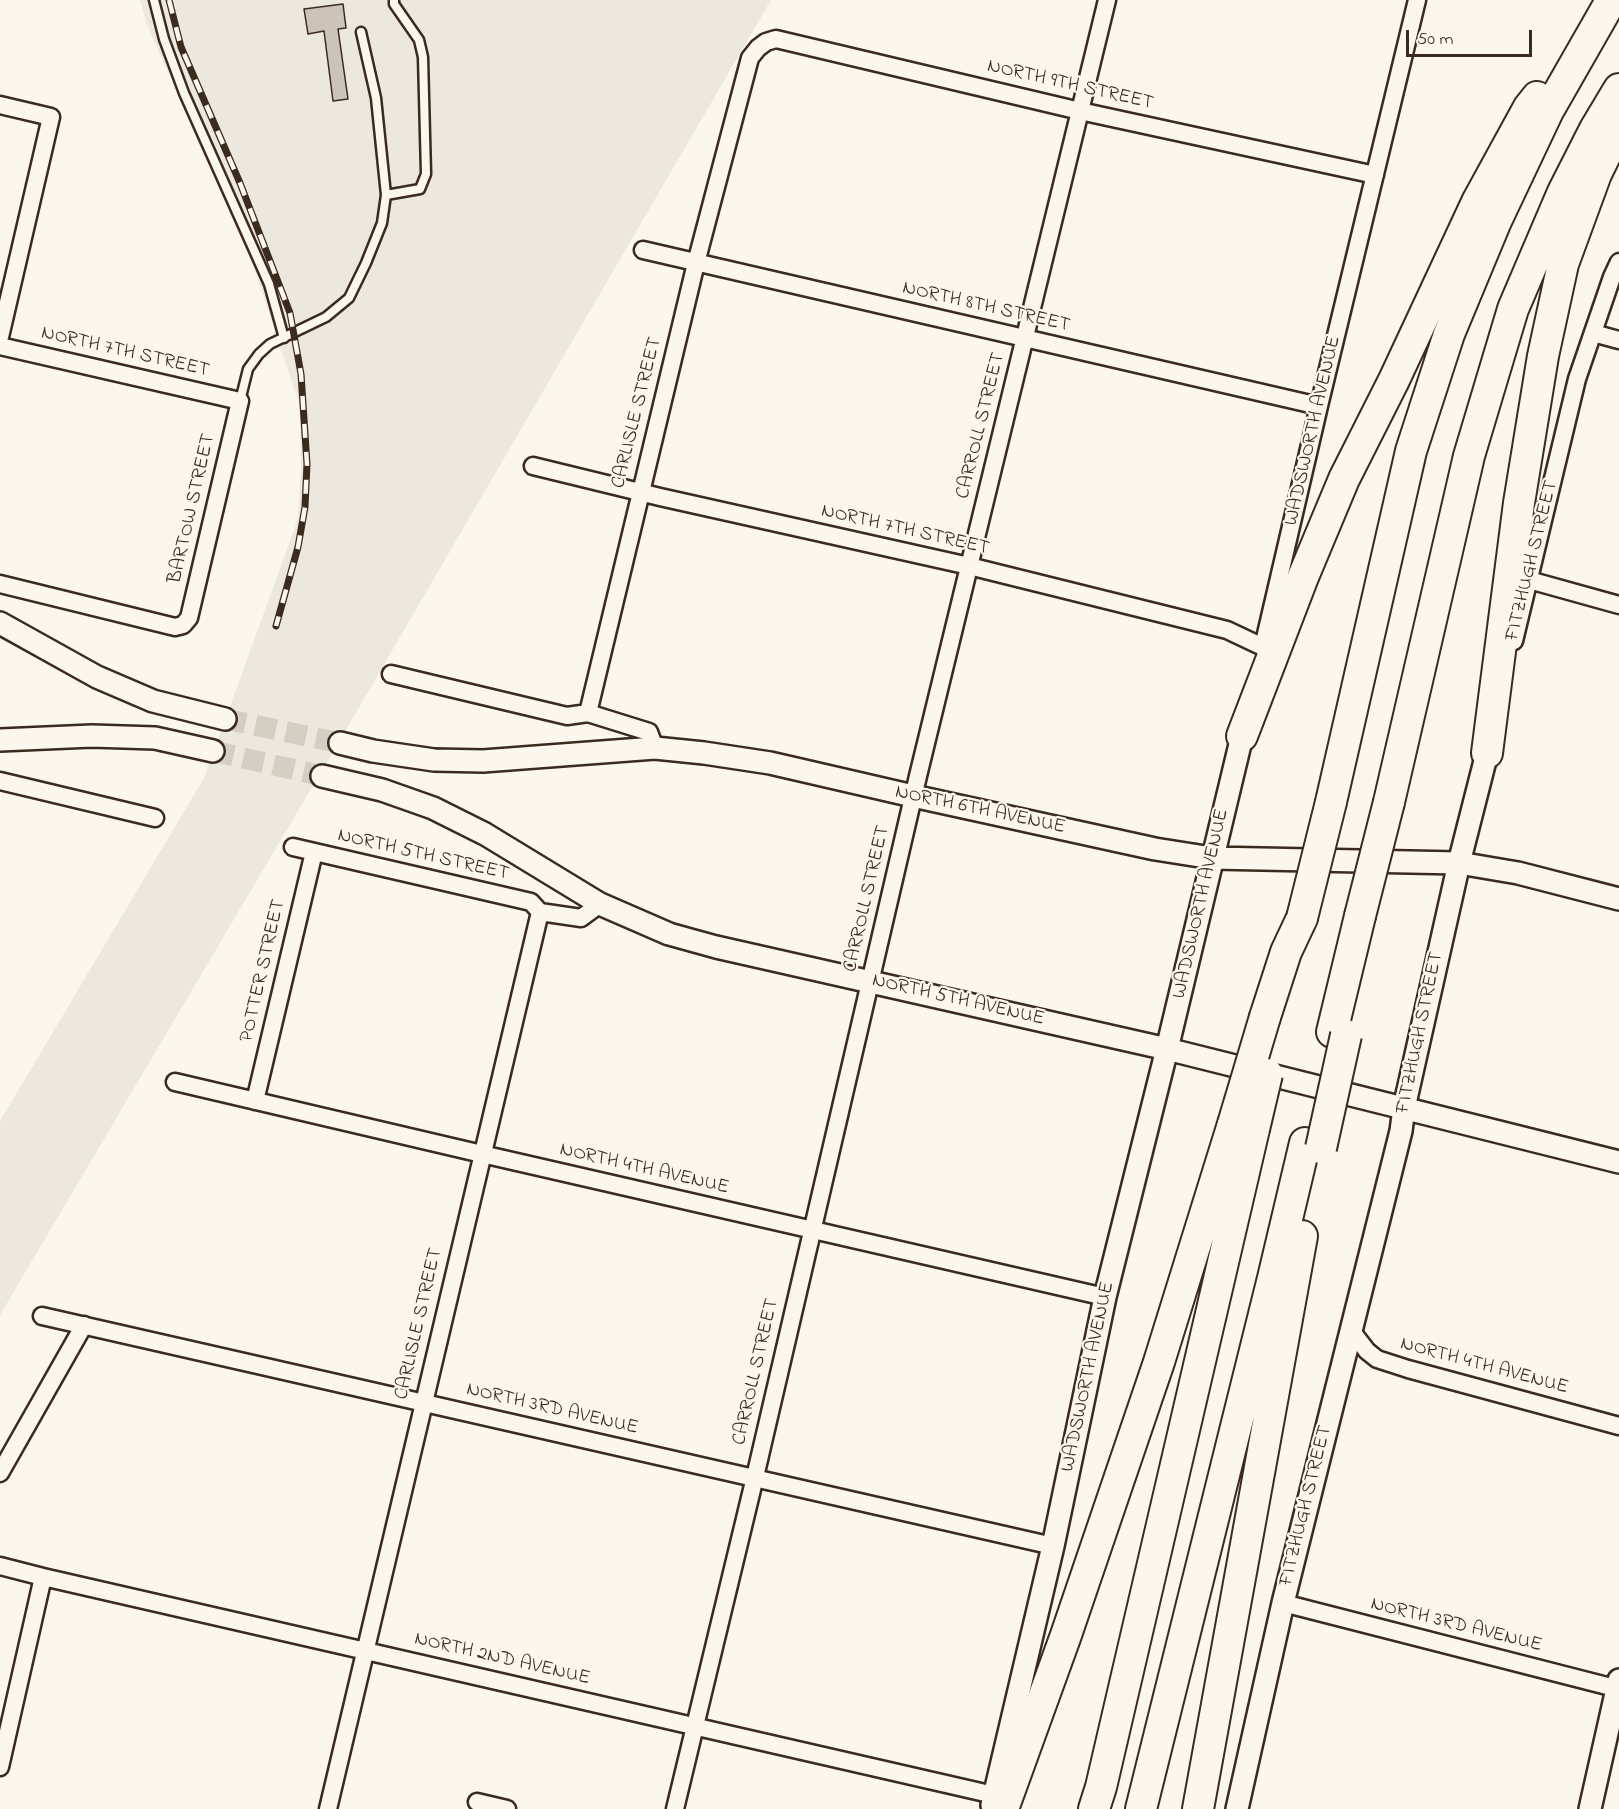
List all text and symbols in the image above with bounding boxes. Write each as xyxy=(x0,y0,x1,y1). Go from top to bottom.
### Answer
scale bar xyxy=(1409,18,1535,56)
text: 50 m xyxy=(1417,27,1454,53)
street label: NORTH 9TH STREET xyxy=(985,55,1155,117)
street label: NORTH 8TH STREET xyxy=(900,277,1072,339)
street label: NORTH 7TH STREET xyxy=(39,322,211,384)
street label: WADSWORTH AVENUE xyxy=(1280,334,1348,528)
street label: CARLISLE STREET xyxy=(608,335,668,491)
street label: CARROLL STREET xyxy=(952,351,1012,501)
street label: BARTOW STREET xyxy=(164,432,222,586)
street label: FITZHUGH STREET xyxy=(1501,478,1565,644)
street label: NORTH 7TH STREET xyxy=(819,500,991,562)
street label: NORTH 6TH AVENUE xyxy=(893,781,1067,841)
street label: WADSWORTH AVENUE xyxy=(1168,807,1236,1001)
street label: CARROLL STREET xyxy=(839,823,897,975)
street label: NORTH 5TH STREET xyxy=(335,825,511,887)
street label: POTTER STREET xyxy=(236,897,292,1045)
street label: FITZHUGH STREET xyxy=(1392,950,1450,1116)
street label: NORTH 5TH AVENUE xyxy=(869,969,1047,1033)
street label: NORTH 4TH AVENUE xyxy=(557,1139,731,1201)
street label: CARLISLE STREET xyxy=(391,1246,449,1402)
street label: WADSWORTH AVENUE xyxy=(1057,1280,1121,1474)
street label: CARROLL STREET xyxy=(728,1296,786,1448)
street label: NORTH 4TH AVENUE xyxy=(1397,1333,1571,1401)
street label: NORTH 3RD AVENUE xyxy=(464,1379,640,1441)
street label: FITZHUGH STREET xyxy=(1275,1423,1339,1589)
street label: NORTH 3RD AVENUE xyxy=(1368,1593,1544,1659)
street label: NORTH 2ND AVENUE xyxy=(412,1628,592,1692)

